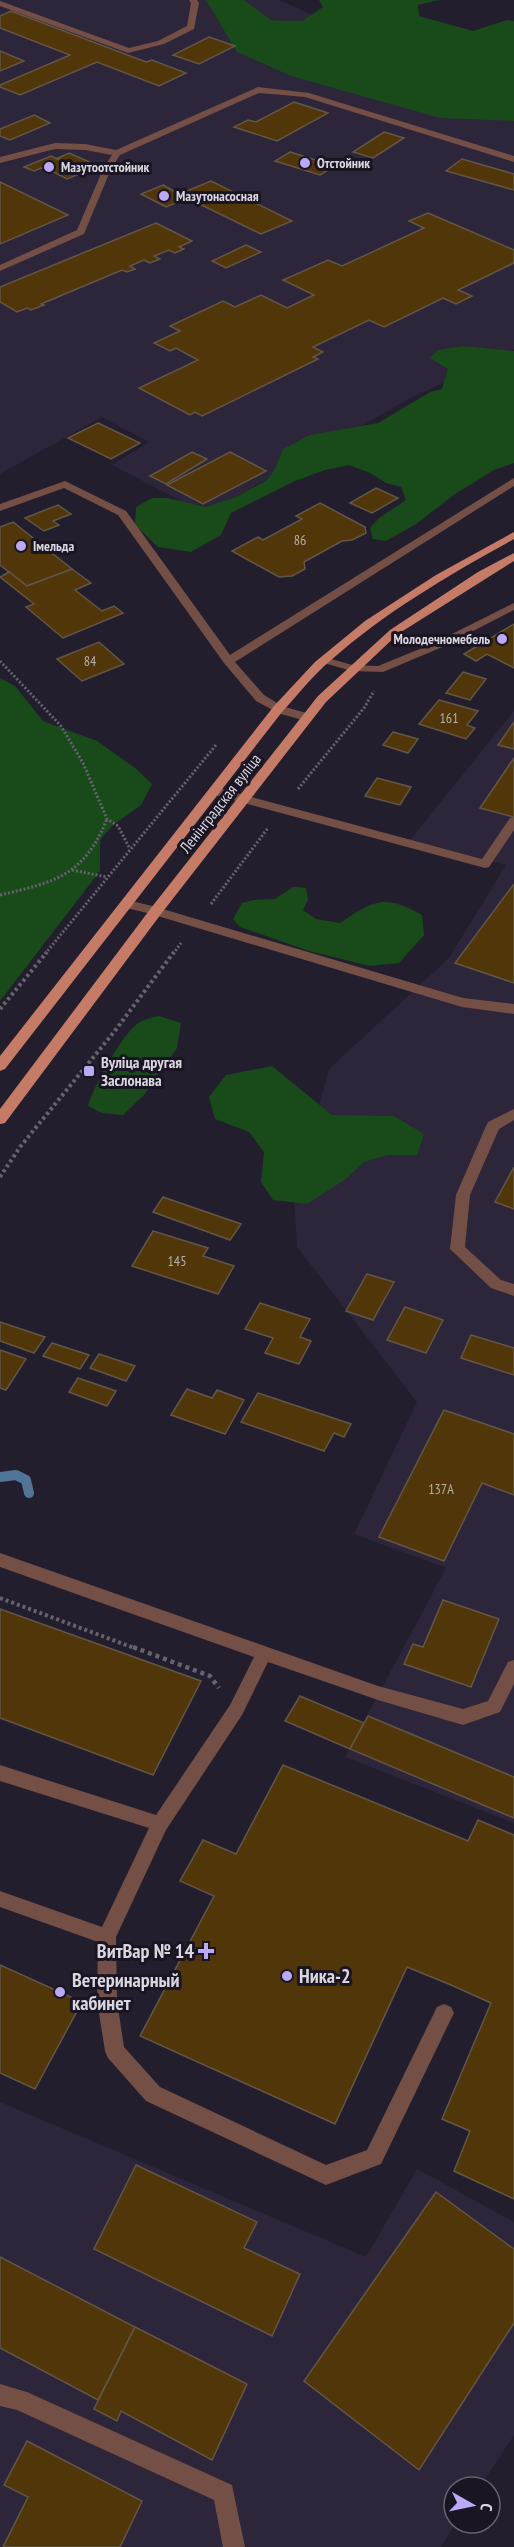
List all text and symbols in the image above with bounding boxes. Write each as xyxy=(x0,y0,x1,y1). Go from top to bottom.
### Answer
place label: Отстойник xyxy=(317,154,370,172)
marker: Отстойник xyxy=(298,156,312,170)
place label: Мазутоотстойник xyxy=(61,158,150,176)
marker: Мазутоотстойник xyxy=(42,160,56,174)
place label: Мазутонасосная xyxy=(176,187,259,205)
marker: Мазутонасосная xyxy=(157,189,171,203)
house number: 86 xyxy=(294,531,306,549)
place label: Імельда xyxy=(33,537,74,555)
marker: Імельда xyxy=(14,539,28,553)
place label: Молодечномебель xyxy=(393,630,490,648)
marker: Молодечномебель xyxy=(495,632,509,646)
house number: 84 xyxy=(84,652,97,670)
house number: 161 xyxy=(440,709,458,727)
street label: Ленінградская вуліца xyxy=(174,749,265,858)
place label: Вуліца другая Заслонава xyxy=(101,1052,182,1090)
marker: Вуліца другая Заслонава xyxy=(82,1064,96,1078)
house number: 145 xyxy=(168,1252,186,1270)
house number: 137А xyxy=(428,1480,454,1498)
place label: ВитВар № 14 xyxy=(97,1938,194,1964)
marker: ВитВар № 14 xyxy=(199,1944,213,1958)
place label: Ника-2 xyxy=(299,1963,351,1989)
place label: Ветеринарный кабинет xyxy=(72,1967,179,2016)
marker: Ника-2 xyxy=(280,1969,294,1983)
marker: Ветеринарный кабинет xyxy=(53,1985,67,1999)
north arrow xyxy=(442,2475,502,2535)
text: С xyxy=(476,2502,497,2513)

